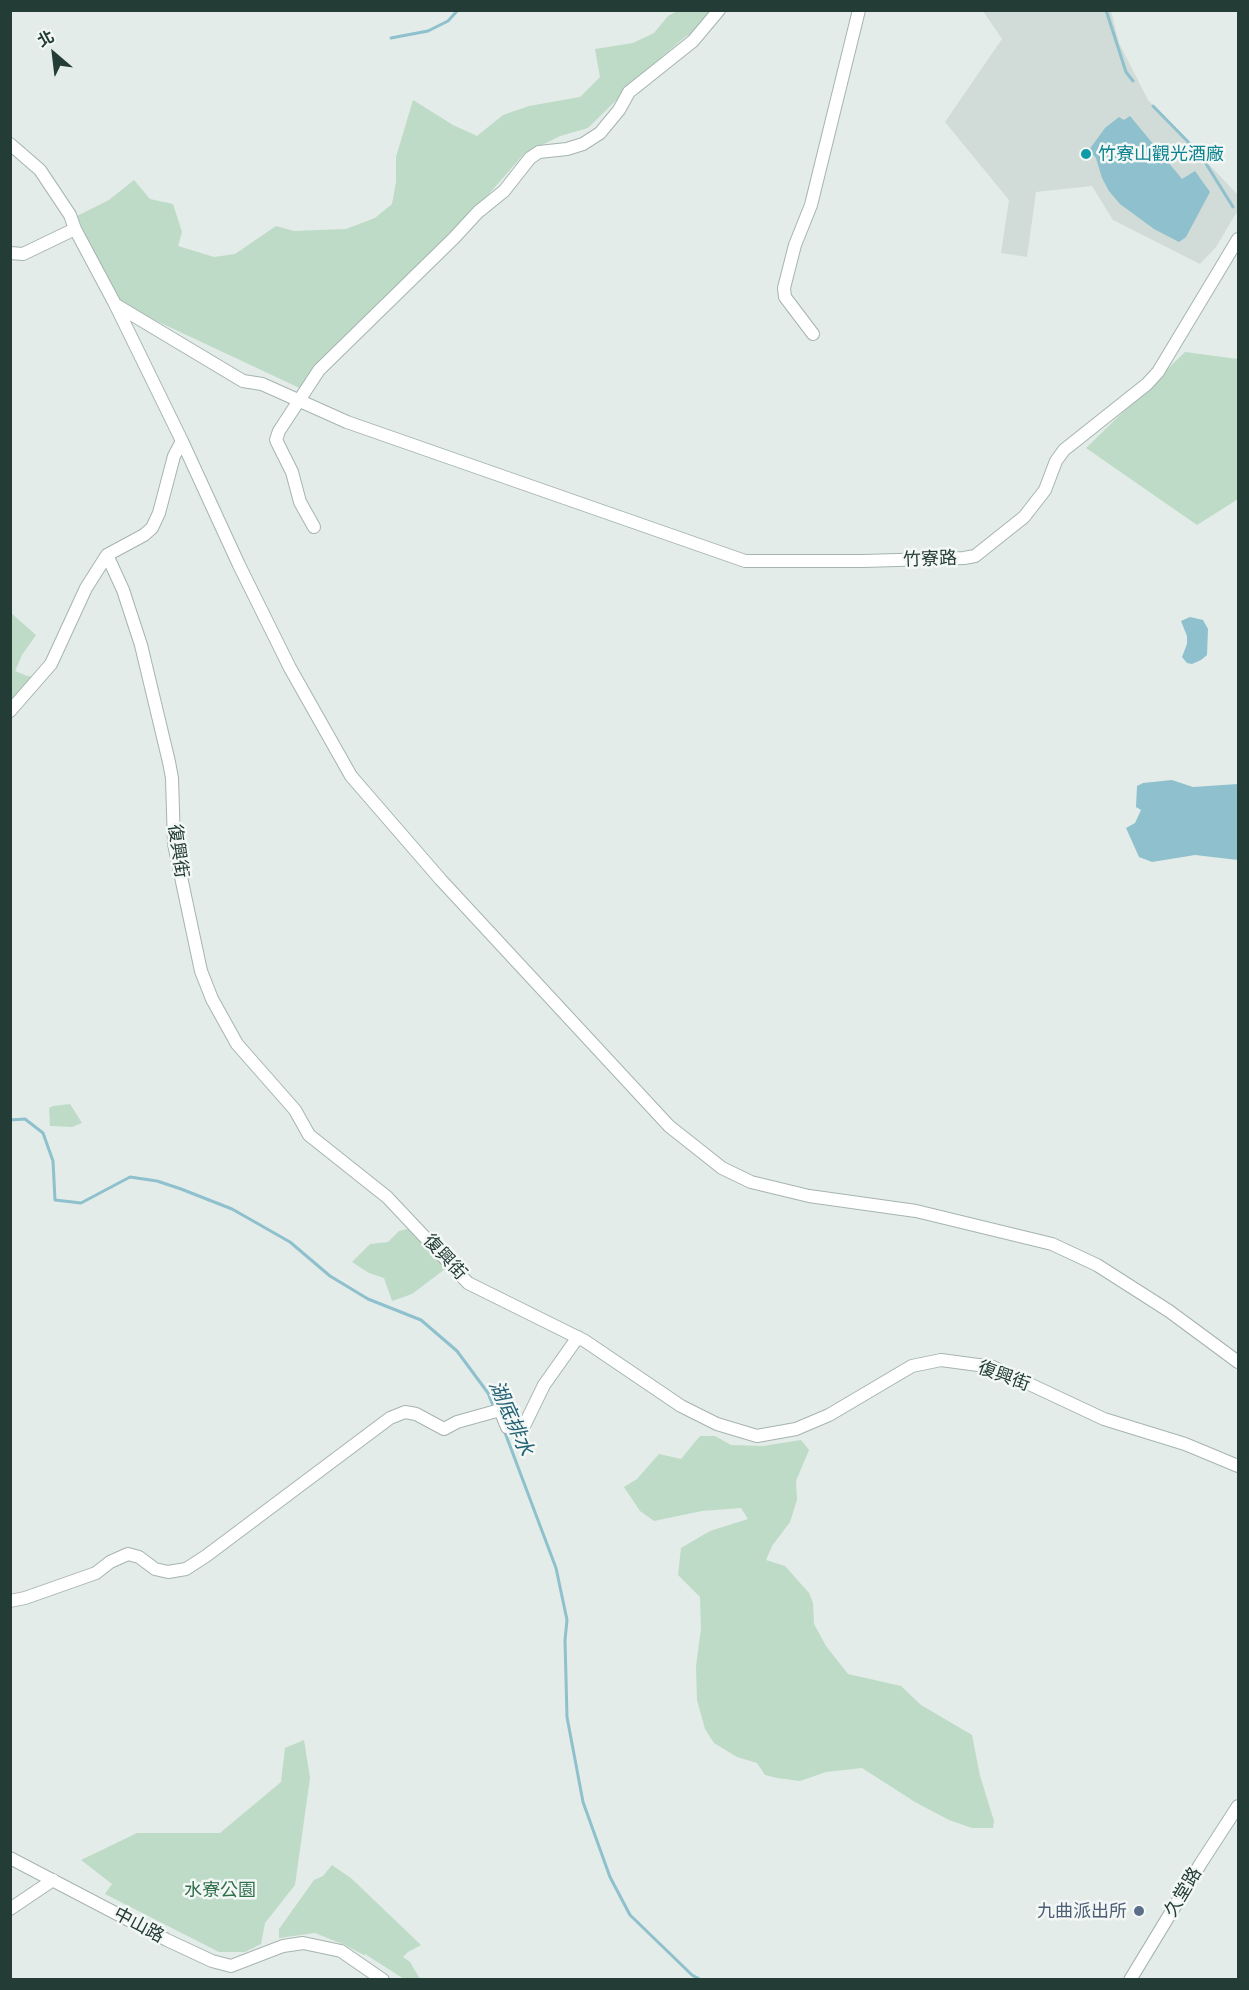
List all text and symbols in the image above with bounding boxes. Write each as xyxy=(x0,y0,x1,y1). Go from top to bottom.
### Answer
north arrow xyxy=(24,24,84,84)
text: 北 xyxy=(34,26,57,50)
place label: 竹寮山觀光酒廠 xyxy=(1098,143,1224,165)
marker: 竹寮山觀光酒廠 xyxy=(1079,147,1093,161)
street label: 竹寮路 xyxy=(903,547,957,571)
street label: 復興街 xyxy=(164,823,192,879)
street label: 復興街 xyxy=(419,1230,471,1284)
street label: 復興街 xyxy=(975,1357,1033,1395)
water label: 湖底排水 xyxy=(484,1377,538,1459)
street label: 久堂路 xyxy=(1160,1863,1206,1921)
park label: 水寮公園 xyxy=(184,1879,256,1901)
place label: 九曲派出所 xyxy=(1037,1900,1127,1922)
street label: 中山路 xyxy=(110,1903,168,1947)
marker: 九曲派出所 xyxy=(1132,1904,1146,1918)

